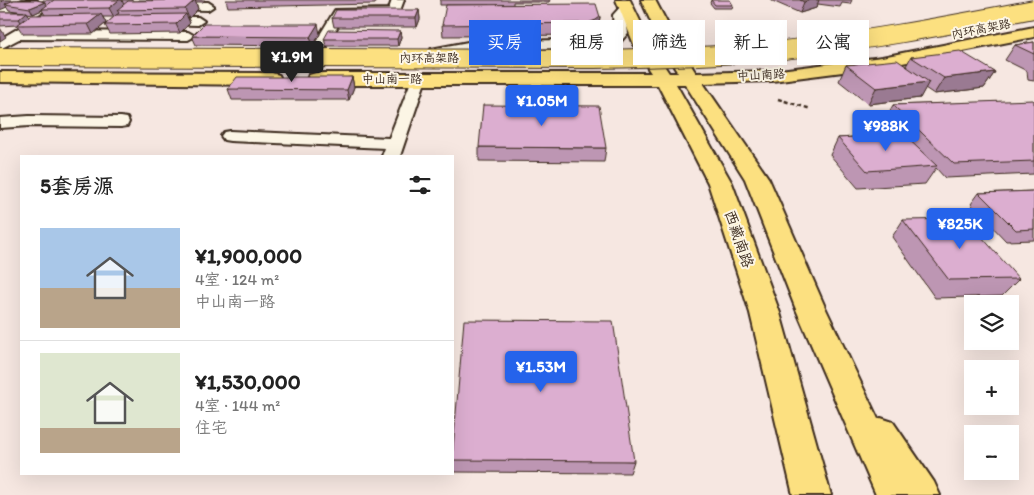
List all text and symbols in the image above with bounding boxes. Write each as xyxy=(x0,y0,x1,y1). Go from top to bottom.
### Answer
street label: 内环高架路 xyxy=(950,16,1012,42)
chip: 买房 xyxy=(469,20,541,65)
chip: 租房 xyxy=(551,20,623,65)
chip: 筛选 xyxy=(633,20,705,65)
chip: 新上 xyxy=(715,20,787,65)
chip: 公寓 xyxy=(797,20,869,65)
pin: ¥1.9M xyxy=(257,41,327,83)
text: ¥1.9M xyxy=(271,47,313,66)
street label: 内环高架路 xyxy=(399,51,459,65)
street label: 中山南路 xyxy=(737,67,785,83)
street label: 中山南一路 xyxy=(362,72,422,86)
pin: ¥1.05M xyxy=(501,84,583,127)
text: ¥1.05M xyxy=(516,91,568,110)
pin: ¥988K xyxy=(851,110,921,152)
text: ¥988K xyxy=(863,116,909,135)
icon: filters xyxy=(406,171,434,199)
text: 5套房源 xyxy=(40,173,114,198)
street label: 西藏南路 xyxy=(721,208,757,270)
pin: ¥825K xyxy=(925,208,995,250)
text: ¥825K xyxy=(938,214,982,233)
text: ¥1,900,000 xyxy=(195,243,302,268)
icon: home xyxy=(80,248,140,308)
text: 4室 · 124 m² xyxy=(195,270,279,289)
text: 中山南一路 xyxy=(195,292,275,311)
map controls xyxy=(964,295,1019,480)
button: layers xyxy=(964,295,1019,350)
pin: ¥1.53M xyxy=(500,350,582,393)
text: ¥1.53M xyxy=(516,357,566,376)
button: + xyxy=(964,360,1019,415)
text: ¥1,530,000 xyxy=(195,369,301,394)
icon: home xyxy=(80,373,140,433)
text: 4室 · 144 m² xyxy=(195,396,280,415)
text: 住宅 xyxy=(195,418,227,437)
button: − xyxy=(964,425,1019,480)

